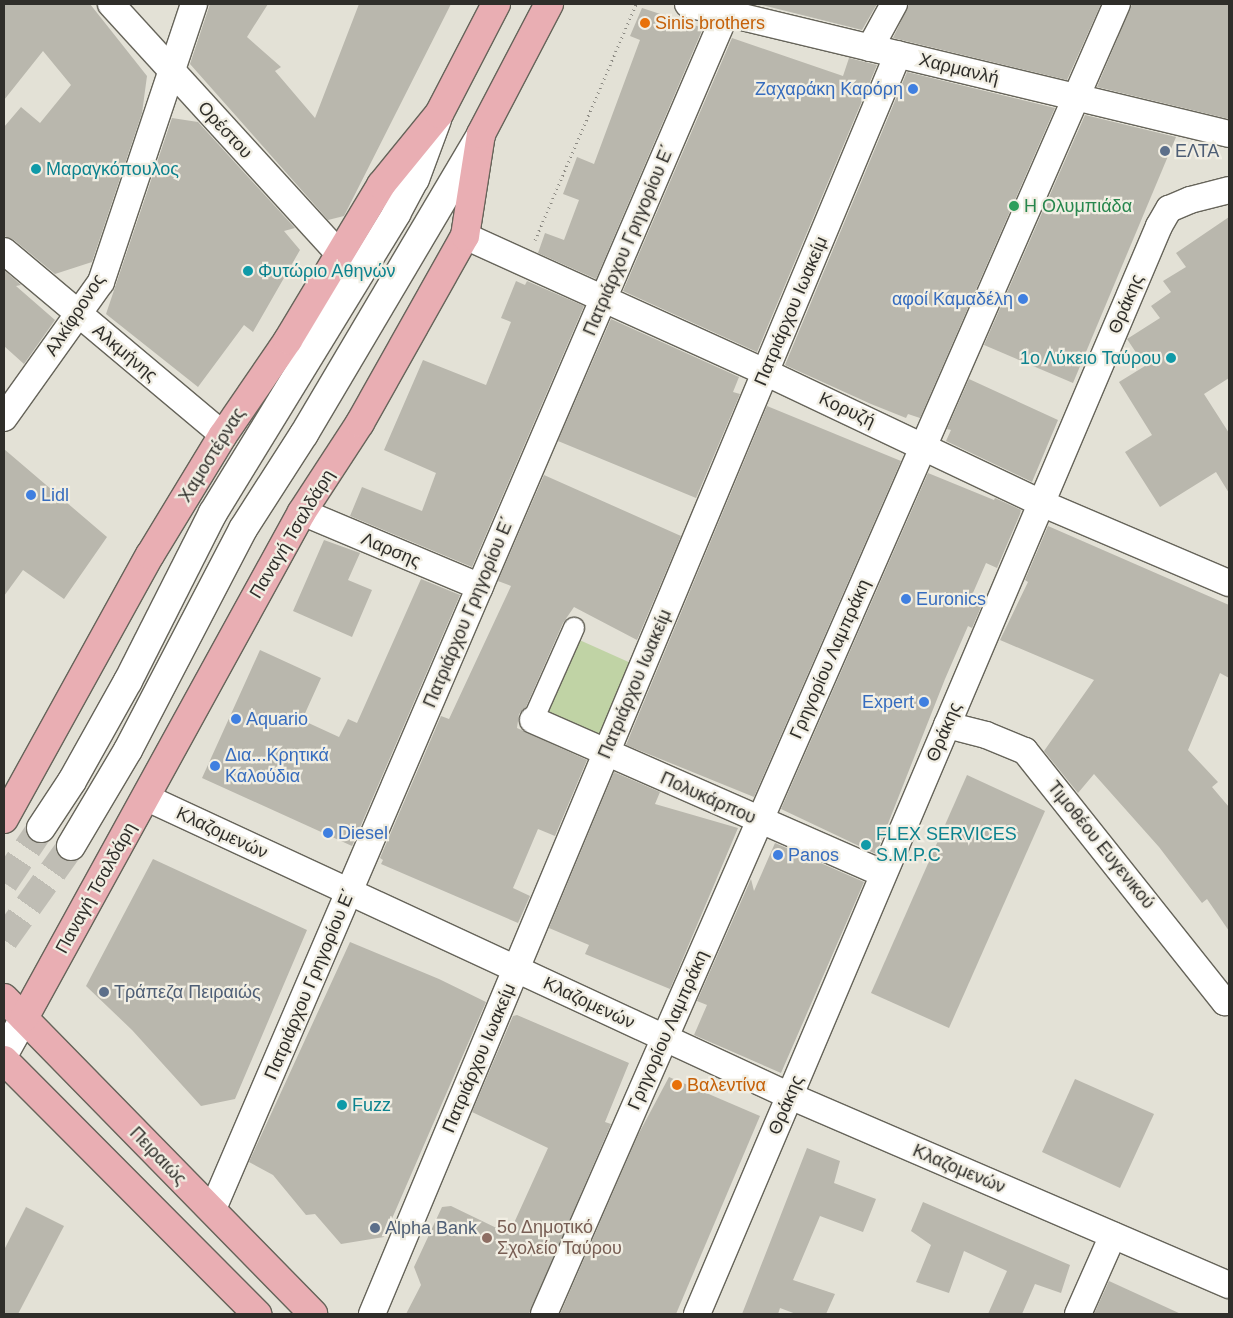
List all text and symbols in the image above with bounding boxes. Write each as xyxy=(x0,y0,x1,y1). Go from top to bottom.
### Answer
place label: Sinis brothers xyxy=(655,12,765,34)
marker: Sinis brothers xyxy=(639,17,651,29)
street label: Χαρμανλή xyxy=(917,49,1001,89)
place label: Ζαχαράκη Καρόρη xyxy=(755,78,903,100)
marker: Ζαχαράκη Καρόρη xyxy=(907,83,919,95)
street label: Ορέστου xyxy=(193,97,257,163)
place label: ΕΛΤΑ xyxy=(1175,140,1219,162)
street label: Πατριάρχου Γρηγορίου Ε΄ xyxy=(579,141,679,339)
marker: ΕΛΤΑ xyxy=(1159,145,1171,157)
place label: Μαραγκόπουλος xyxy=(46,158,179,180)
marker: Μαραγκόπουλος xyxy=(30,163,42,175)
place label: Η Ολυμπιάδα xyxy=(1024,195,1132,217)
marker: Η Ολυμπιάδα xyxy=(1008,200,1020,212)
street label: Πατριάρχου Ιωακείμ xyxy=(750,233,832,389)
place label: Φυτώριο Αθηνών xyxy=(258,260,396,282)
marker: Φυτώριο Αθηνών xyxy=(242,265,254,277)
street label: Αλκίφρονος xyxy=(40,270,110,360)
street label: Θράκης xyxy=(1104,271,1148,337)
place label: αφοί Καμαδέλη xyxy=(892,288,1013,310)
marker: αφοί Καμαδέλη xyxy=(1017,293,1029,305)
street label: Αλκμήνης xyxy=(88,320,162,386)
place label: 1ο Λύκειο Ταύρου xyxy=(1019,347,1161,369)
marker: 1ο Λύκειο Ταύρου xyxy=(1165,352,1177,364)
street label: Κορυζή xyxy=(815,388,879,432)
street label: Χαμοστέρνας xyxy=(174,404,250,506)
street label: Παναγή Τσαλδάρη xyxy=(245,466,339,602)
place label: Lidl xyxy=(41,484,69,506)
marker: Lidl xyxy=(25,489,37,501)
street label: Πατριάρχου Γρηγορίου Ε΄ xyxy=(419,513,519,711)
street label: Λαρσης xyxy=(358,528,424,572)
street label: Γρηγορίου Λαμπράκη xyxy=(785,576,875,742)
place label: Euronics xyxy=(916,588,986,610)
marker: Euronics xyxy=(900,593,912,605)
street label: Πατριάρχου Ιωακείμ xyxy=(594,606,676,762)
place label: Expert xyxy=(862,691,914,713)
marker: Expert xyxy=(918,696,930,708)
street label: Θράκης xyxy=(922,699,966,765)
place label: Aquario xyxy=(246,708,308,730)
marker: Aquario xyxy=(230,713,242,725)
place label: Δια...Κρητικά Καλούδια xyxy=(225,745,329,788)
marker: Δια...Κρητικά Καλούδια xyxy=(209,760,221,772)
street label: Πολυκάρπου xyxy=(657,767,759,829)
street label: Τιμοθέου Ευγενικού xyxy=(1043,777,1159,913)
street label: Κλαζομενών xyxy=(173,802,271,864)
street label: Παναγή Τσαλδάρη xyxy=(51,819,141,957)
place label: Diesel xyxy=(338,822,388,844)
place label: FLEX SERVICES S.M.P.C xyxy=(876,824,1017,866)
marker: Diesel xyxy=(322,827,334,839)
marker: FLEX SERVICES S.M.P.C xyxy=(860,839,872,851)
place label: Panos xyxy=(788,844,839,866)
marker: Panos xyxy=(772,849,784,861)
street label: Πατριάρχου Γρηγορίου Ε΄ xyxy=(260,885,360,1083)
street label: Γρηγορίου Λαμπράκη xyxy=(623,947,713,1113)
street label: Κλαζομενών xyxy=(540,972,638,1034)
street label: Πατριάρχου Ιωακείμ xyxy=(438,980,520,1136)
place label: Τράπεζα Πειραιώς xyxy=(114,981,261,1003)
marker: Τράπεζα Πειραιώς xyxy=(98,986,110,998)
street label: Θράκης xyxy=(764,1072,808,1138)
place label: Βαλεντίνα xyxy=(687,1074,766,1096)
marker: Βαλεντίνα xyxy=(671,1079,683,1091)
place label: Fuzz xyxy=(352,1094,391,1116)
marker: Fuzz xyxy=(336,1099,348,1111)
street label: Πειραιώς xyxy=(125,1122,191,1190)
street label: Κλαζομενών xyxy=(910,1140,1008,1198)
place label: Alpha Bank xyxy=(385,1217,477,1239)
place label: 5ο Δημοτικό Σχολείο Ταύρου xyxy=(497,1217,622,1260)
marker: Alpha Bank xyxy=(369,1222,381,1234)
marker: 5ο Δημοτικό Σχολείο Ταύρου xyxy=(481,1232,493,1244)

